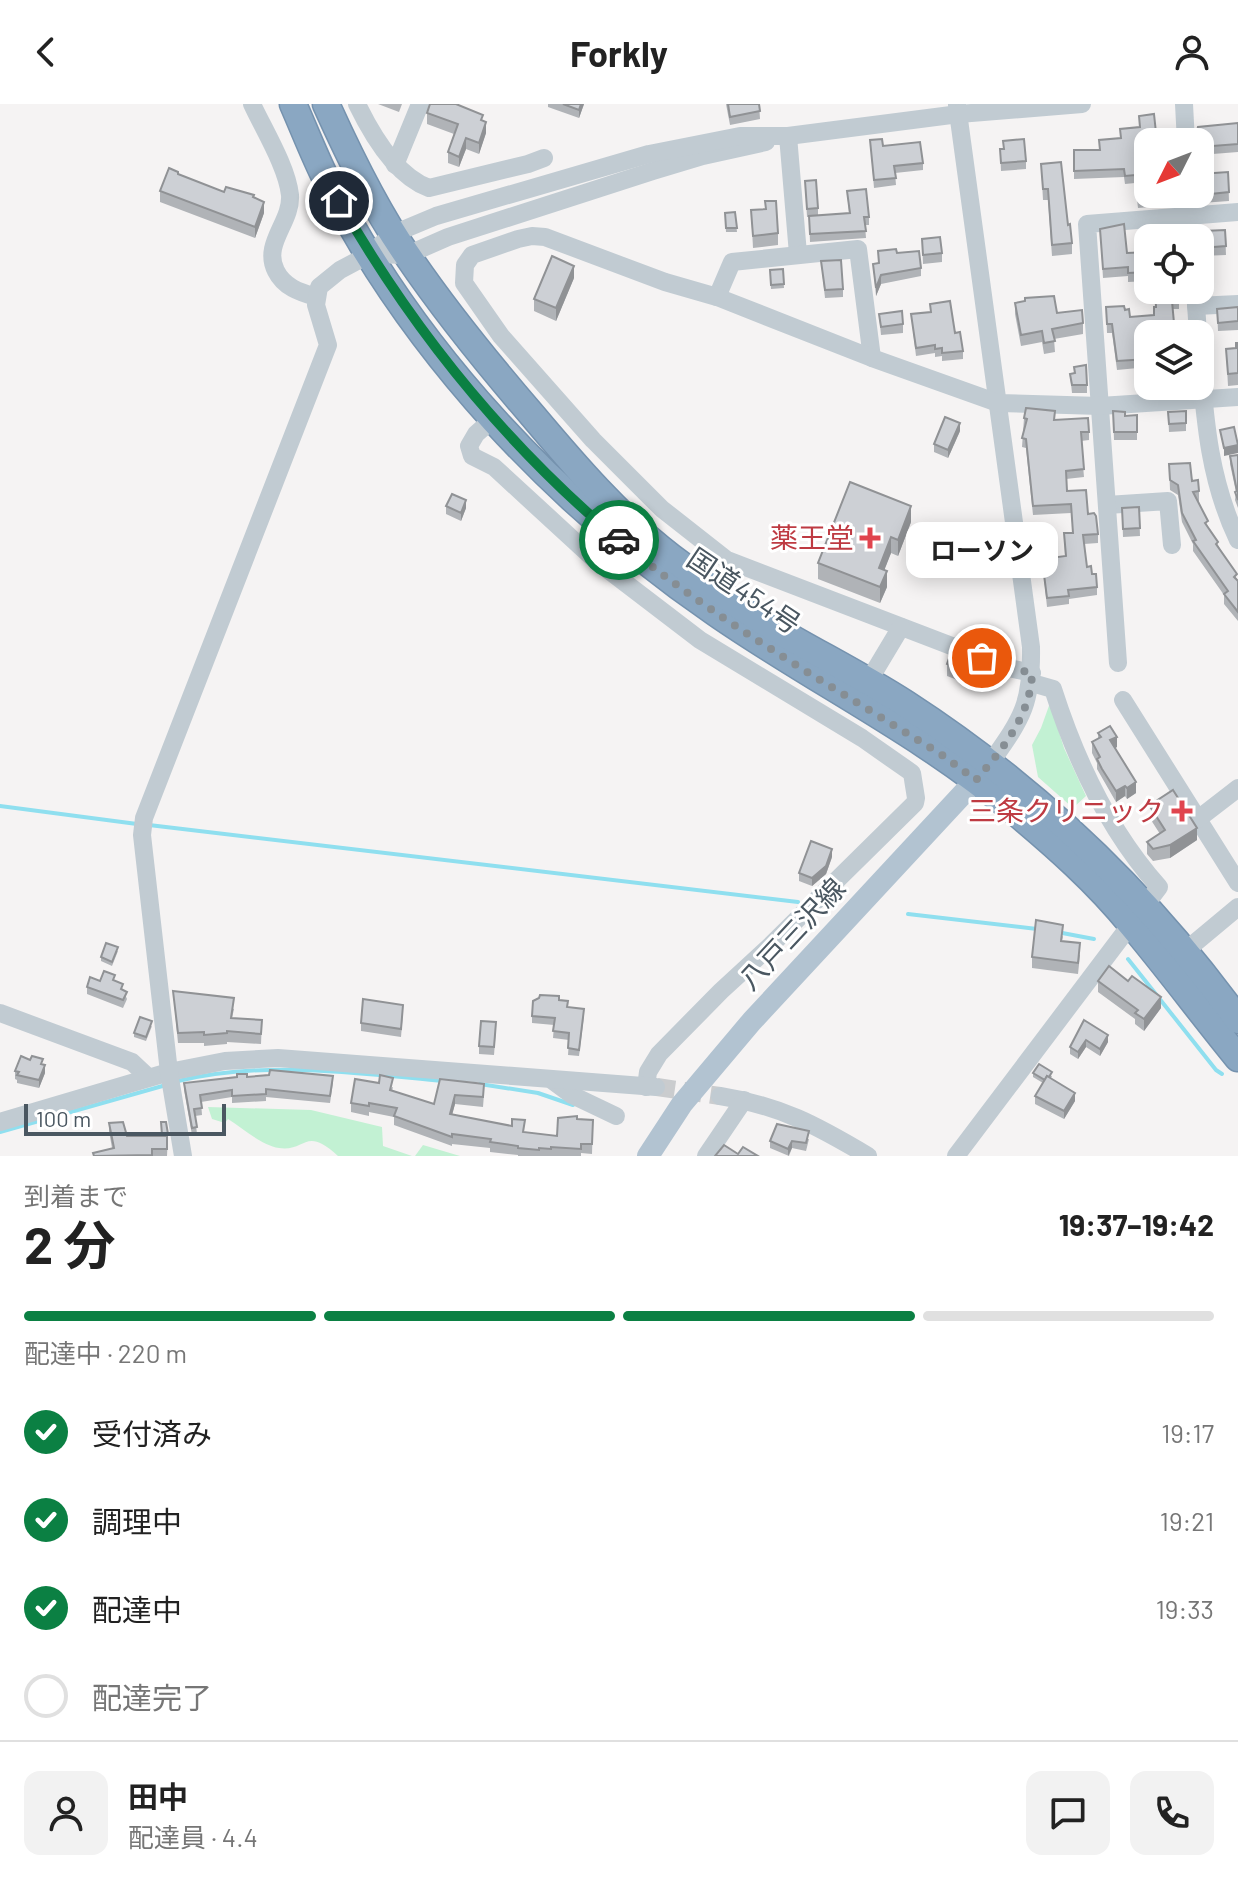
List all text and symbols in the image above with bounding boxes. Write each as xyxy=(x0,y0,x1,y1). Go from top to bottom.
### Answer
icon: back xyxy=(24,30,68,74)
icon: person xyxy=(1170,30,1214,74)
text: Forkly xyxy=(570,31,668,74)
north arrow xyxy=(1134,128,1214,208)
map controls xyxy=(1134,128,1214,400)
pin xyxy=(305,167,373,235)
icon: home xyxy=(317,179,361,223)
button: locate xyxy=(1134,224,1214,304)
button: layers xyxy=(1134,320,1214,400)
courier xyxy=(579,500,659,580)
icon: car xyxy=(597,518,641,562)
place label: 薬王堂 xyxy=(770,520,854,554)
callout: ローソン xyxy=(906,522,1058,578)
marker: 薬王堂 xyxy=(861,529,879,547)
text: ローソン xyxy=(930,534,1034,565)
street label: 国道454号 xyxy=(681,540,808,640)
pin xyxy=(948,624,1016,692)
icon: bag xyxy=(960,636,1004,680)
place label: 三条クリニック xyxy=(968,793,1164,827)
marker: 三条クリニック xyxy=(1171,800,1193,822)
street label: 八戸三沢線 xyxy=(731,871,851,996)
scale bar xyxy=(24,1100,226,1136)
text: 100 m xyxy=(36,1105,91,1131)
text: 到着まで xyxy=(24,1180,128,1211)
text: 19:37–19:42 xyxy=(1059,1206,1214,1242)
text: 2 分 xyxy=(24,1212,116,1274)
text: 配達中 · 220 m xyxy=(24,1337,187,1368)
icon: check xyxy=(24,1410,68,1454)
text: 受付済み xyxy=(92,1415,212,1451)
text: 19:17 xyxy=(1161,1417,1214,1448)
icon: check xyxy=(24,1498,68,1542)
text: 調理中 xyxy=(92,1503,182,1539)
text: 19:21 xyxy=(1160,1505,1214,1536)
icon: check xyxy=(24,1586,68,1630)
text: 配達中 xyxy=(92,1591,182,1627)
text: 19:33 xyxy=(1156,1593,1214,1624)
text: 配達完了 xyxy=(92,1679,212,1715)
button: person xyxy=(24,1771,108,1855)
button: chat xyxy=(1026,1771,1110,1855)
button: phone xyxy=(1130,1771,1214,1855)
text: 田中 xyxy=(128,1778,188,1814)
text: 配達員 · 4.4 xyxy=(128,1821,258,1852)

